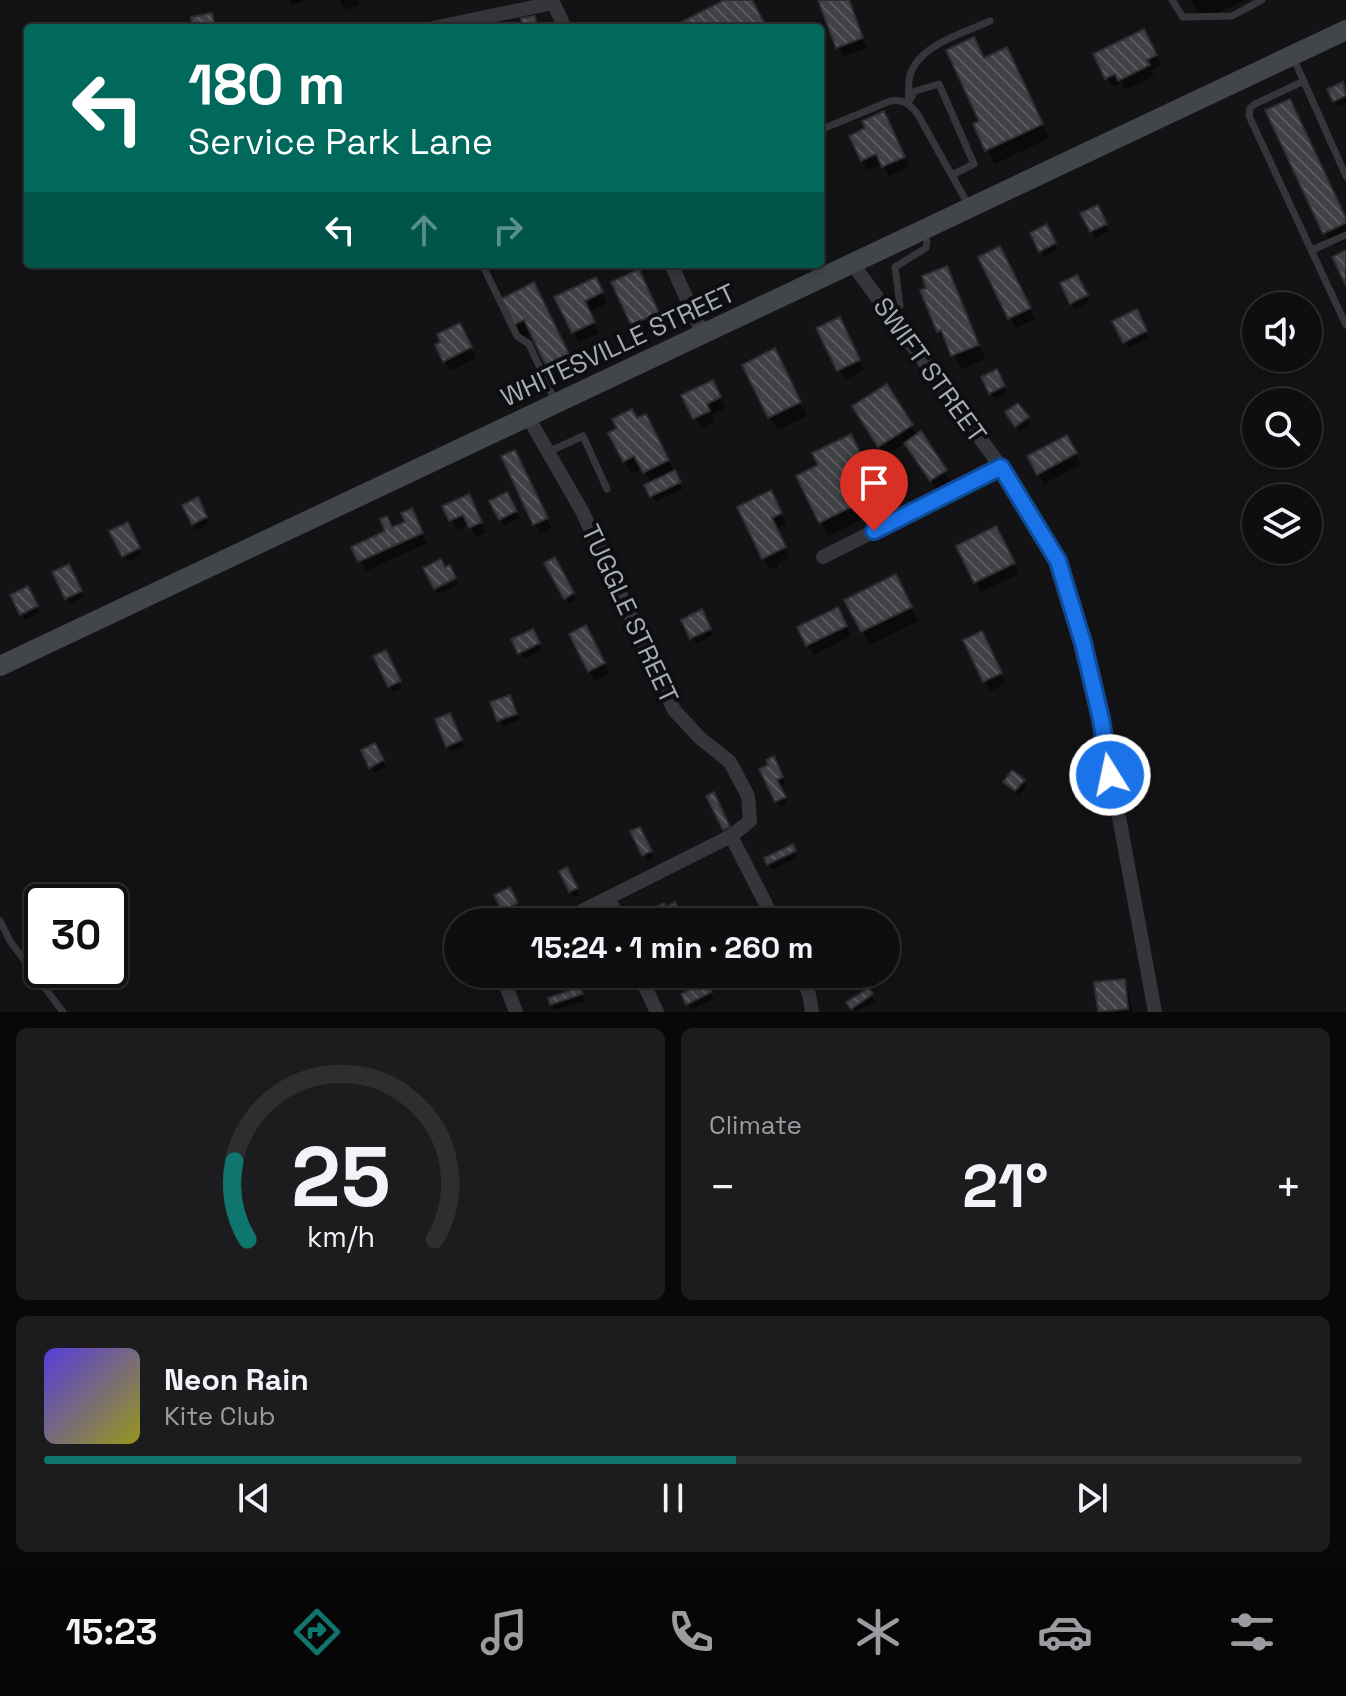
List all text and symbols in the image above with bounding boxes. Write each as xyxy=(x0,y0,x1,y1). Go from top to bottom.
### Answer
text: 180 m xyxy=(188,49,345,120)
icon: left xyxy=(56,56,160,160)
text: Service Park Lane xyxy=(188,119,493,165)
icon: left xyxy=(318,208,362,252)
icon: ahead xyxy=(402,208,446,252)
icon: right xyxy=(486,208,530,252)
street label: WHITESVILLE STREET xyxy=(495,276,741,414)
street label: SWIFT STREET xyxy=(866,291,994,449)
map controls xyxy=(1242,292,1322,564)
button: sound xyxy=(1242,292,1322,372)
button: search xyxy=(1242,388,1322,468)
pin xyxy=(840,449,908,531)
icon: arrive xyxy=(852,461,896,505)
button: layers xyxy=(1242,484,1322,564)
street label: TUGGLE STREET xyxy=(574,519,686,709)
position arrow xyxy=(1068,733,1152,817)
speed limit sign: 30 xyxy=(24,884,128,988)
text: 15:24 · 1 min · 260 m xyxy=(531,928,813,967)
text: Climate xyxy=(709,1108,802,1142)
text: 25 xyxy=(291,1124,390,1230)
text: 21° xyxy=(962,1148,1049,1225)
text: − xyxy=(709,1159,736,1215)
text: + xyxy=(1275,1159,1302,1215)
text: km/h xyxy=(306,1219,375,1255)
text: Neon Rain xyxy=(164,1360,309,1399)
text: Kite Club xyxy=(164,1399,276,1433)
icon: previous xyxy=(232,1476,276,1520)
icon: pause xyxy=(651,1476,695,1520)
icon: next xyxy=(1070,1476,1114,1520)
icon: directions xyxy=(289,1604,345,1660)
icon: music xyxy=(476,1604,532,1660)
icon: phone xyxy=(663,1604,719,1660)
icon: climate xyxy=(850,1604,906,1660)
icon: car xyxy=(1037,1604,1093,1660)
icon: filters xyxy=(1224,1604,1280,1660)
text: 15:23 xyxy=(66,1609,157,1655)

